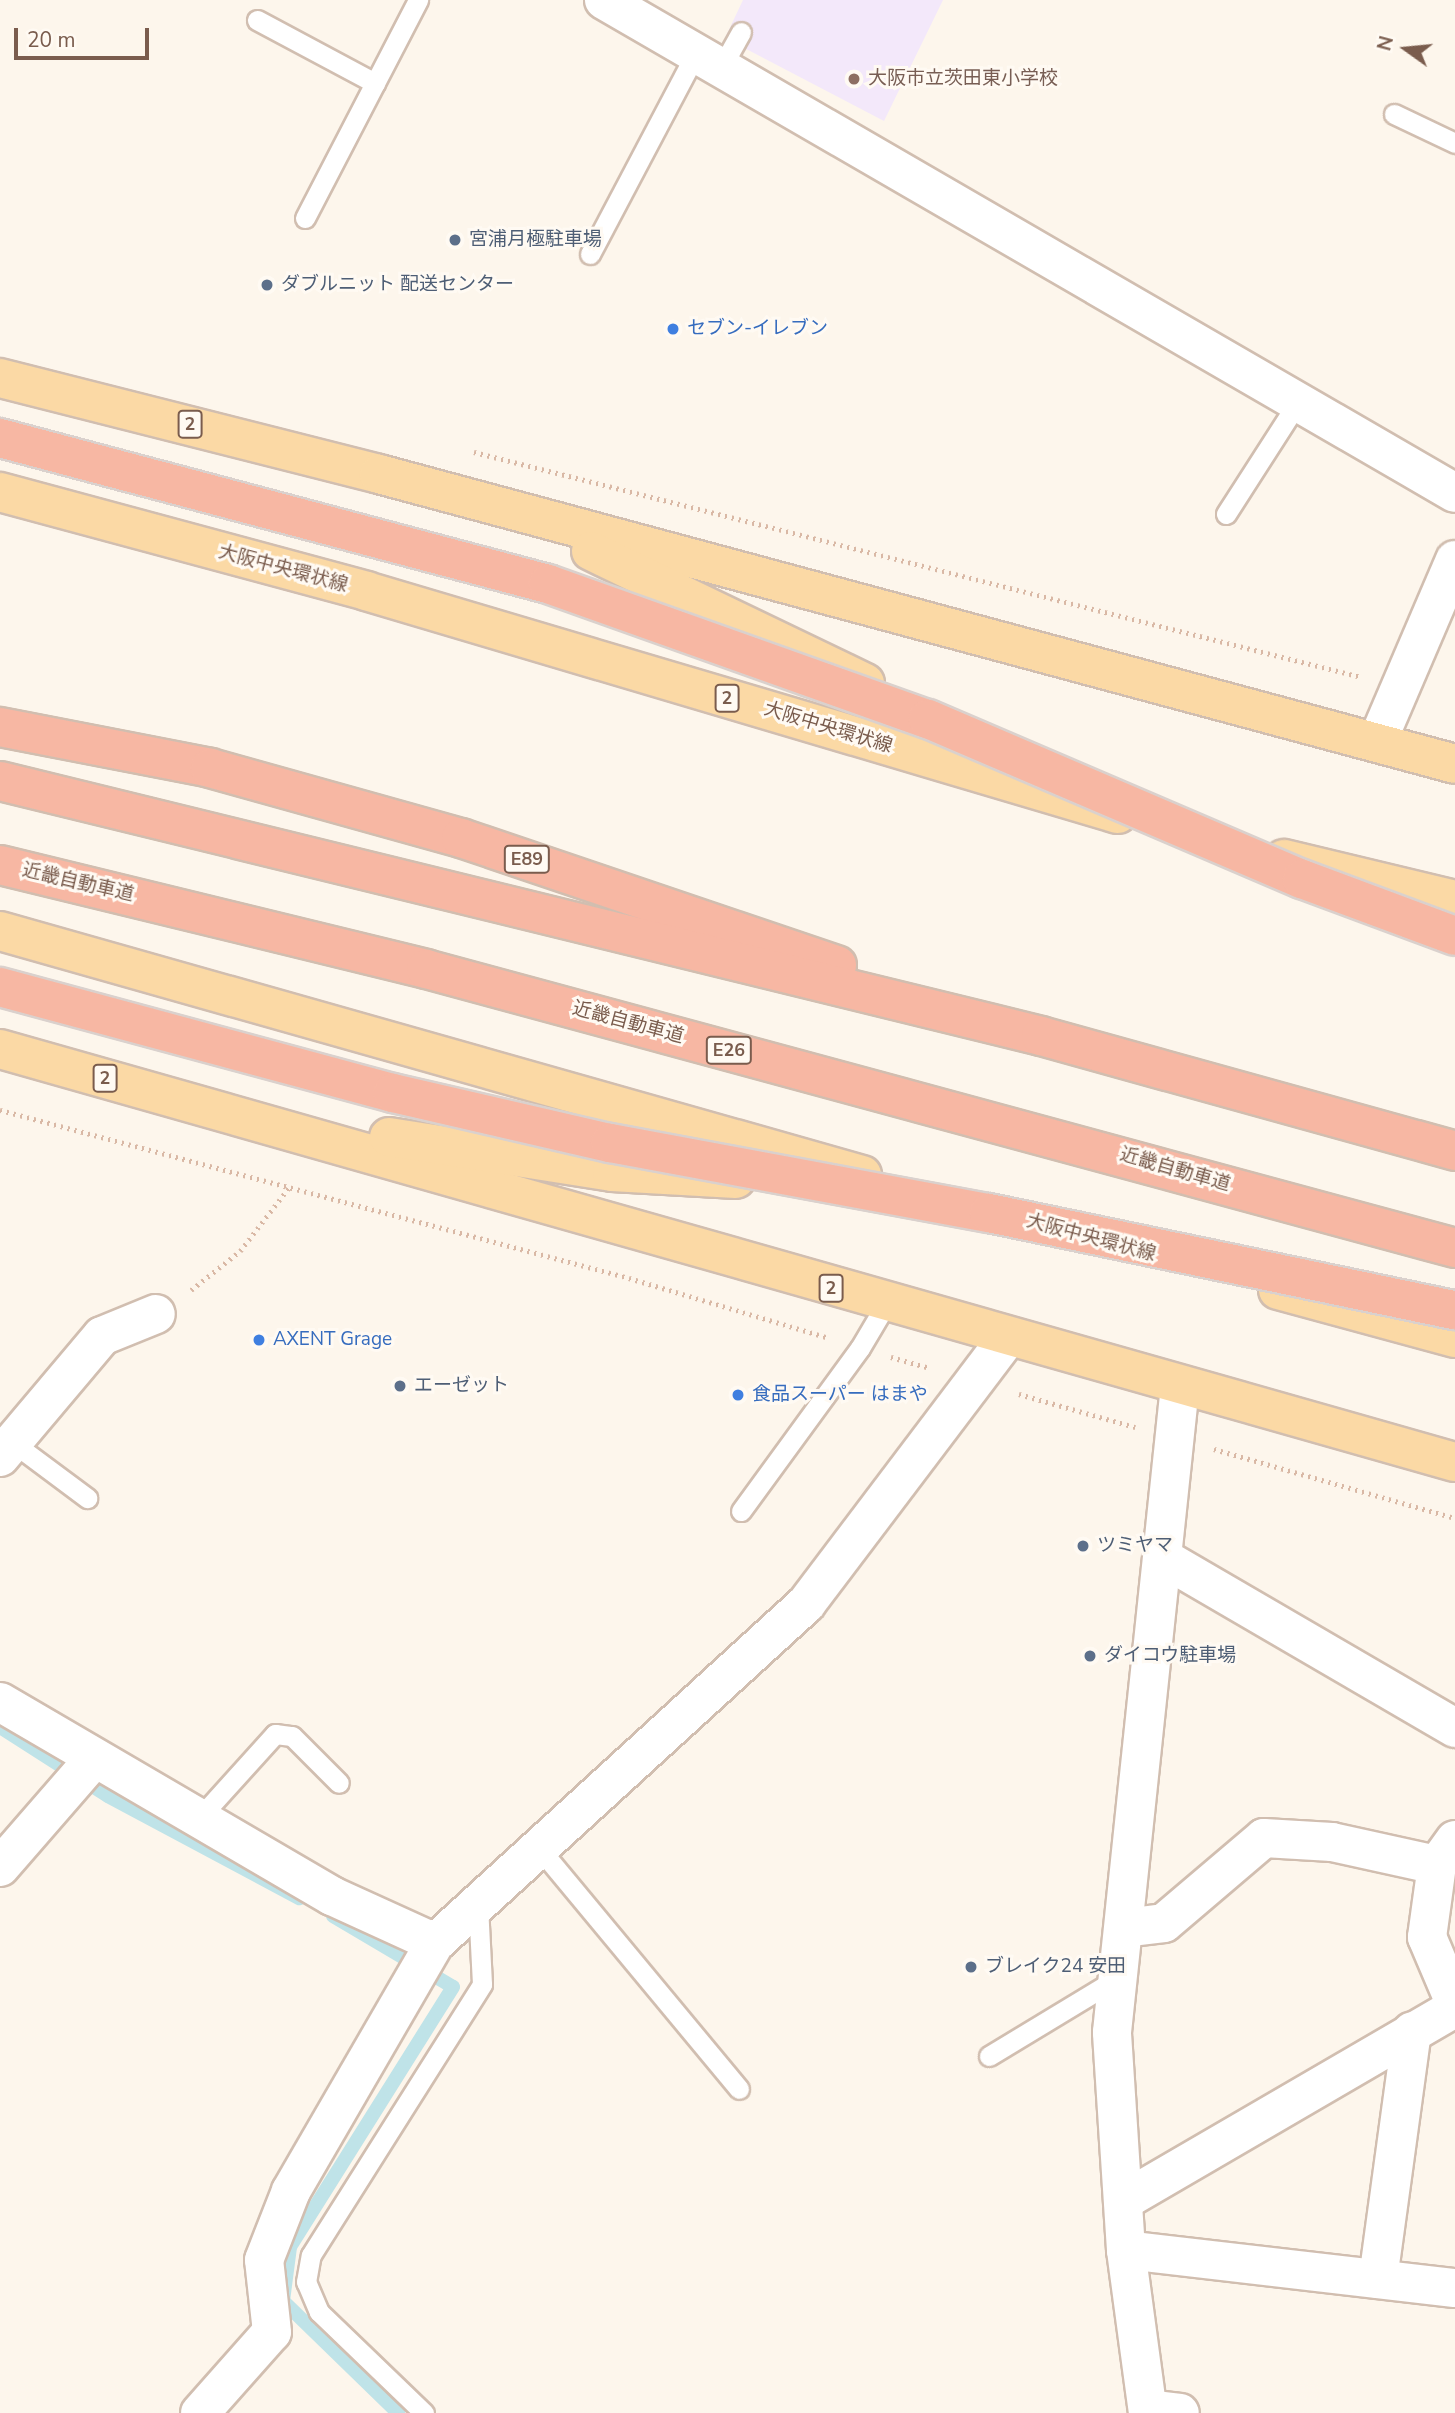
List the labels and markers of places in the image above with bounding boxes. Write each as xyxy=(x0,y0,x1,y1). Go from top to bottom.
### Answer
place label: 大阪市立茨田東小学校 xyxy=(868,68,1058,90)
marker: 大阪市立茨田東小学校 xyxy=(846,71,862,87)
place label: 宮浦月極駐車場 xyxy=(469,229,602,251)
marker: 宮浦月極駐車場 xyxy=(447,232,463,248)
place label: ダブルニット 配送センター xyxy=(281,274,514,296)
marker: ダブルニット 配送センター xyxy=(259,277,275,293)
place label: セブン-イレブン xyxy=(687,318,828,340)
marker: セブン-イレブン xyxy=(665,321,681,337)
place label: AXENT Grage xyxy=(273,1329,392,1351)
marker: AXENT Grage xyxy=(251,1332,267,1348)
place label: エーゼット xyxy=(414,1375,509,1397)
marker: エーゼット xyxy=(392,1378,408,1394)
place label: 食品スーパー はまや xyxy=(752,1384,928,1406)
marker: 食品スーパー はまや xyxy=(730,1387,746,1403)
place label: ツミヤマ xyxy=(1097,1535,1173,1557)
marker: ツミヤマ xyxy=(1075,1538,1091,1554)
place label: ダイコウ駐車場 xyxy=(1104,1645,1237,1667)
marker: ダイコウ駐車場 xyxy=(1082,1648,1098,1664)
place label: ブレイク24 安田 xyxy=(985,1956,1127,1978)
marker: ブレイク24 安田 xyxy=(963,1959,979,1975)

